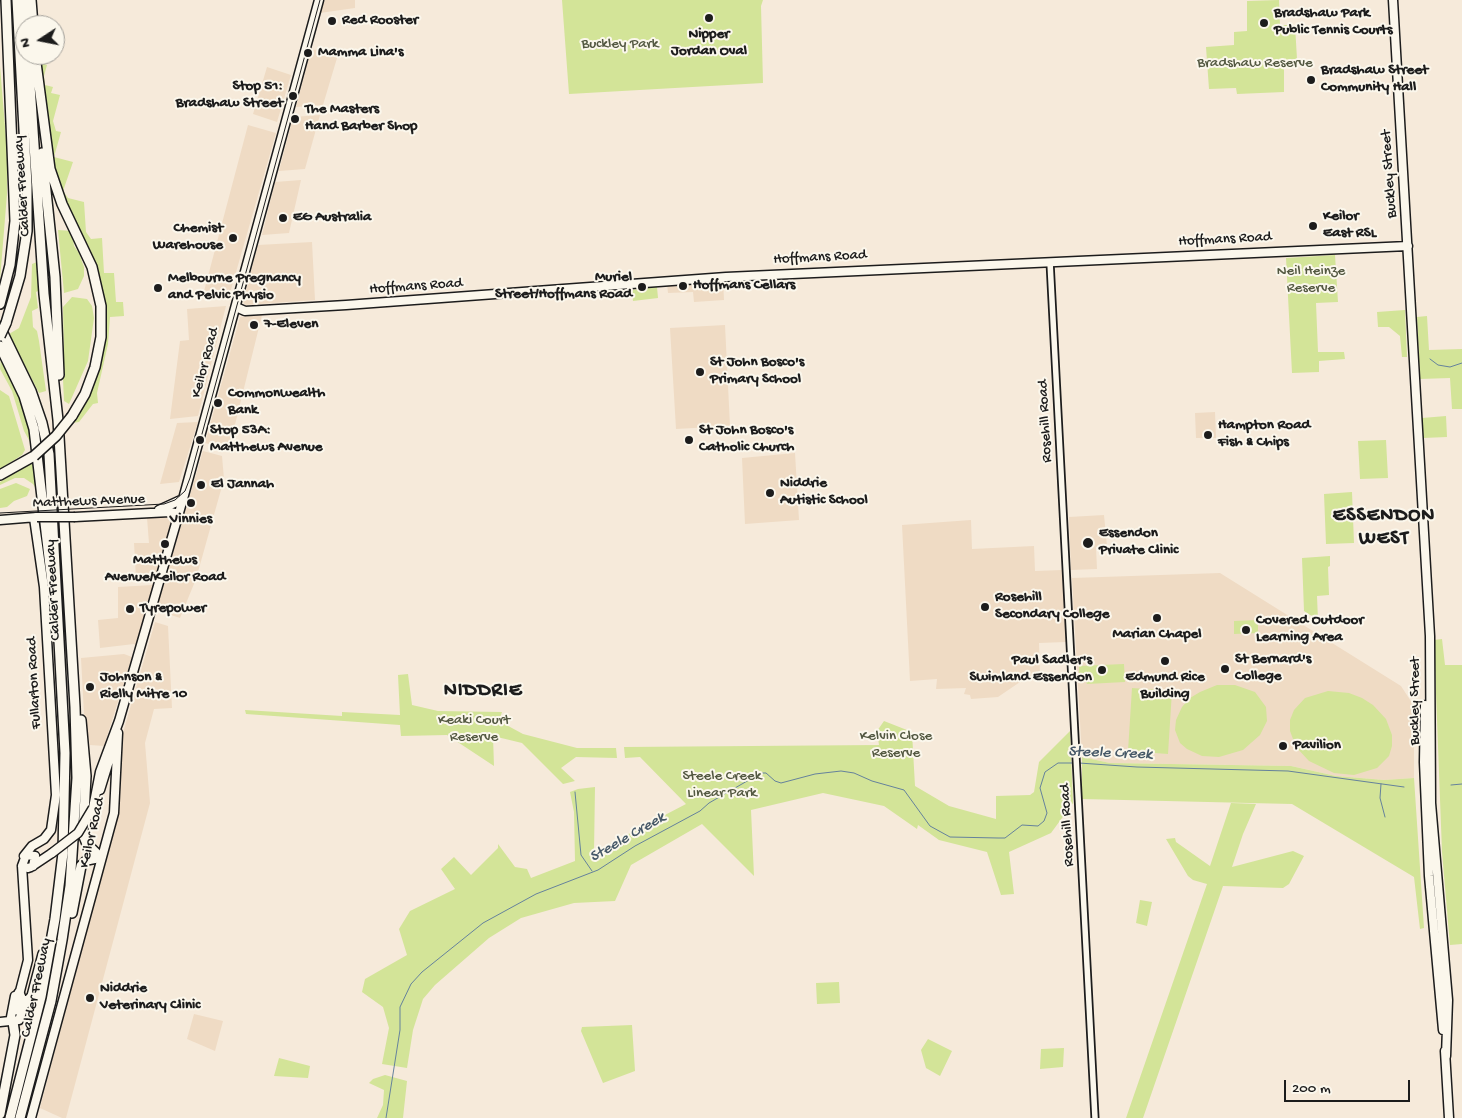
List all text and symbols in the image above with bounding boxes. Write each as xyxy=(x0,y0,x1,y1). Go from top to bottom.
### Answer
place label: Bradshaw Park Public Tennis Courts xyxy=(1274,5,1392,40)
place label: Red Rooster xyxy=(342,12,418,30)
marker: Nipper Jordan Oval xyxy=(703,12,715,24)
north arrow xyxy=(15,15,65,65)
marker: Red Rooster xyxy=(326,15,338,27)
marker: Bradshaw Park Public Tennis Courts xyxy=(1258,17,1270,29)
place label: Nipper Jordan Oval xyxy=(671,26,747,61)
park label: Buckley Park xyxy=(581,36,659,54)
text: N xyxy=(17,37,35,49)
place label: Mamma Lina's xyxy=(318,44,403,62)
marker: Mamma Lina's xyxy=(302,47,314,59)
park label: Bradshaw Reserve xyxy=(1197,55,1313,73)
place label: Bradshaw Street Community Hall xyxy=(1321,62,1428,97)
marker: Bradshaw Street Community Hall xyxy=(1305,74,1317,86)
place label: Stop 51: Bradshaw Street xyxy=(176,78,283,113)
marker: Stop 51: Bradshaw Street xyxy=(287,90,299,102)
place label: The Masters Hand Barber Shop xyxy=(305,101,417,136)
marker: The Masters Hand Barber Shop xyxy=(289,113,301,125)
street label: Buckley Street xyxy=(1378,129,1402,219)
street label: Calder Freeway xyxy=(11,135,35,237)
place label: Keilor East RSL xyxy=(1323,208,1376,243)
place label: EG Australia xyxy=(293,209,371,227)
marker: EG Australia xyxy=(277,212,289,224)
place label: Chemist Warehouse xyxy=(153,220,223,255)
marker: Keilor East RSL xyxy=(1307,220,1319,232)
street label: Hoffmans Road xyxy=(1178,229,1272,251)
marker: Chemist Warehouse xyxy=(227,232,239,244)
street label: Hoffmans Road xyxy=(773,247,867,269)
park label: Neil Heinze Reserve xyxy=(1277,263,1345,298)
place label: Muriel Street/Hoffmans Road xyxy=(495,269,632,304)
place label: Melbourne Pregnancy and Pelvic Physio xyxy=(168,270,301,305)
street label: Hoffmans Road xyxy=(369,275,463,299)
place label: Hoffmans Cellars xyxy=(693,277,795,295)
marker: Hoffmans Cellars xyxy=(677,280,689,292)
marker: Muriel Street/Hoffmans Road xyxy=(636,281,648,293)
marker: Melbourne Pregnancy and Pelvic Physio xyxy=(152,282,164,294)
place label: 7-Eleven xyxy=(264,316,318,334)
marker: 7-Eleven xyxy=(248,319,260,331)
street label: Keilor Road xyxy=(188,326,224,400)
place label: St John Bosco's Primary School xyxy=(710,354,804,389)
marker: St John Bosco's Primary School xyxy=(694,366,706,378)
street label: Rosehill Road xyxy=(1035,379,1057,463)
place label: Commonwealth Bank xyxy=(228,385,325,420)
marker: Commonwealth Bank xyxy=(212,397,224,409)
place label: Hampton Road Fish & Chips xyxy=(1218,417,1310,452)
place label: Stop 53A: Matthews Avenue xyxy=(210,422,323,457)
place label: St John Bosco's Catholic Church xyxy=(699,422,794,457)
marker: Hampton Road Fish & Chips xyxy=(1202,429,1214,441)
marker: Stop 53A: Matthews Avenue xyxy=(194,434,206,446)
marker: St John Bosco's Catholic Church xyxy=(683,434,695,446)
place label: Niddrie Autistic School xyxy=(780,475,868,510)
place label: El Jannah xyxy=(211,476,274,494)
marker: El Jannah xyxy=(195,479,207,491)
marker: Niddrie Autistic School xyxy=(764,487,776,499)
street label: Matthews Avenue xyxy=(32,491,146,513)
marker: Vinnies xyxy=(185,497,197,509)
district label: ESSENDON WEST xyxy=(1332,505,1436,552)
place label: Vinnies xyxy=(170,511,212,529)
place label: Essendon Private Clinic xyxy=(1099,525,1178,560)
marker: Essendon Private Clinic xyxy=(1081,536,1095,550)
marker: Matthews Avenue/Keilor Road xyxy=(159,538,171,550)
street label: Calder Freeway xyxy=(42,539,66,641)
place label: Matthews Avenue/Keilor Road xyxy=(105,552,225,587)
place label: Rosehill Secondary College xyxy=(995,589,1110,624)
place label: Tyrepower xyxy=(140,600,206,618)
marker: Rosehill Secondary College xyxy=(979,601,991,613)
marker: Tyrepower xyxy=(124,603,136,615)
marker: Marian Chapel xyxy=(1151,612,1163,624)
place label: Covered Outdoor Learning Area xyxy=(1256,612,1364,647)
marker: Covered Outdoor Learning Area xyxy=(1240,624,1252,636)
place label: Marian Chapel xyxy=(1112,626,1202,644)
street label: Fullarton Road xyxy=(24,636,46,730)
place label: St Bernard's College xyxy=(1235,651,1311,686)
place label: Paul Sadler's Swimland Essendon xyxy=(969,652,1092,687)
marker: Edmund Rice Building xyxy=(1159,655,1171,667)
street label: Buckley Street xyxy=(1407,657,1425,745)
marker: St Bernard's College xyxy=(1219,663,1231,675)
marker: Paul Sadler's Swimland Essendon xyxy=(1096,664,1108,676)
place label: Johnson & Rielly Mitre 10 xyxy=(100,669,187,704)
place label: Edmund Rice Building xyxy=(1125,669,1205,704)
district label: NIDDRIE xyxy=(443,680,523,704)
marker: Johnson & Rielly Mitre 10 xyxy=(84,681,96,693)
park label: Keaki Court Reserve xyxy=(438,712,510,747)
park label: Kelvin Close Reserve xyxy=(860,728,932,763)
place label: Pavilion xyxy=(1293,737,1341,755)
marker: Pavilion xyxy=(1277,740,1289,752)
water label: Steele Creek xyxy=(1068,743,1152,765)
park label: Steele Creek Linear Park xyxy=(683,768,761,803)
street label: Rosehill Road xyxy=(1057,783,1079,867)
street label: Keilor Road xyxy=(76,796,110,870)
water label: Steele Creek xyxy=(587,809,669,867)
street label: Calder Freeway xyxy=(18,937,56,1039)
place label: Niddrie Veterinary Clinic xyxy=(100,980,200,1015)
marker: Niddrie Veterinary Clinic xyxy=(84,992,96,1004)
scale bar xyxy=(1287,1070,1413,1102)
text: 200 m xyxy=(1292,1080,1331,1098)

